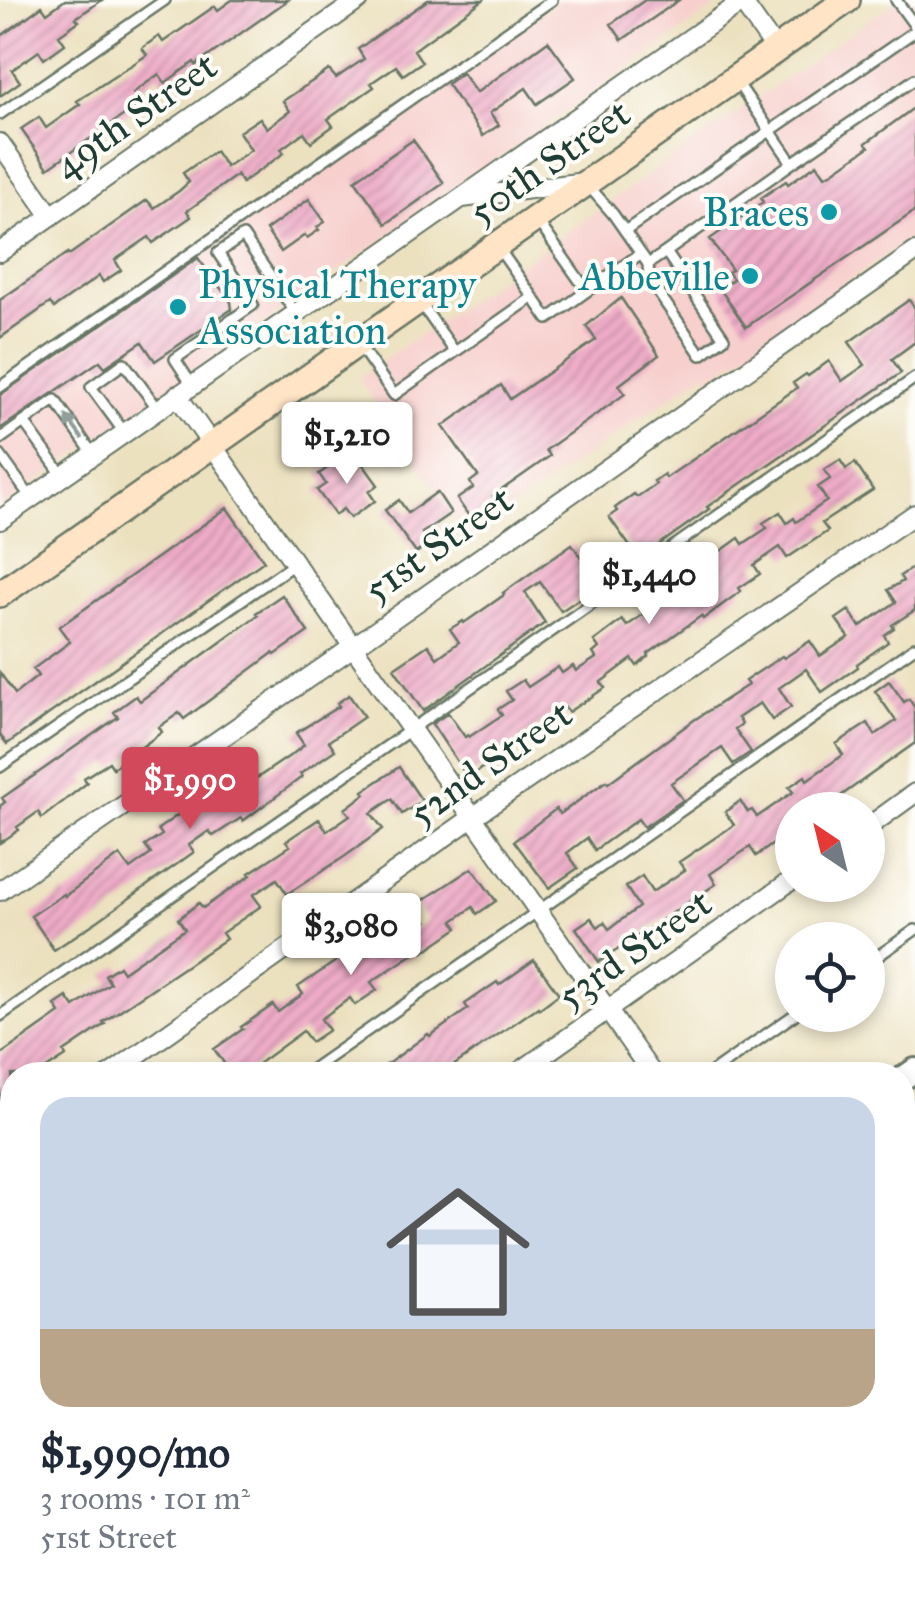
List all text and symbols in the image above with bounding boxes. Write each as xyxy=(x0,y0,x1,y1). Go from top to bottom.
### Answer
street label: 49th Street xyxy=(44,41,226,189)
street label: 50th Street xyxy=(459,89,639,235)
place label: Braces xyxy=(703,188,809,237)
marker: Braces xyxy=(818,201,840,223)
place label: Abbeville xyxy=(577,252,730,301)
place label: Physical Therapy Association xyxy=(196,260,478,355)
marker: Abbeville xyxy=(739,265,761,287)
marker: Physical Therapy Association xyxy=(167,296,189,318)
pin: $1,210 xyxy=(266,402,428,487)
one-way arrow xyxy=(65,414,84,440)
text: $1,210 xyxy=(303,415,391,454)
street label: 51st Street xyxy=(354,475,522,613)
pin: $1,440 xyxy=(568,542,730,627)
text: $1,440 xyxy=(602,555,697,594)
street label: 52nd Street xyxy=(399,689,581,837)
pin: $1,990 xyxy=(109,747,271,832)
text: $1,990 xyxy=(144,760,236,799)
north arrow xyxy=(775,792,885,902)
map controls xyxy=(775,792,885,1032)
street label: 53rd Street xyxy=(547,878,721,1020)
pin: $3,080 xyxy=(270,893,432,978)
text: $3,080 xyxy=(304,906,398,945)
button: locate xyxy=(775,922,885,1032)
icon: home xyxy=(368,1162,548,1342)
text: $1,990/mo xyxy=(40,1427,230,1479)
text: 3 rooms · 101 m² xyxy=(40,1479,250,1518)
text: 51st Street xyxy=(40,1518,177,1557)

